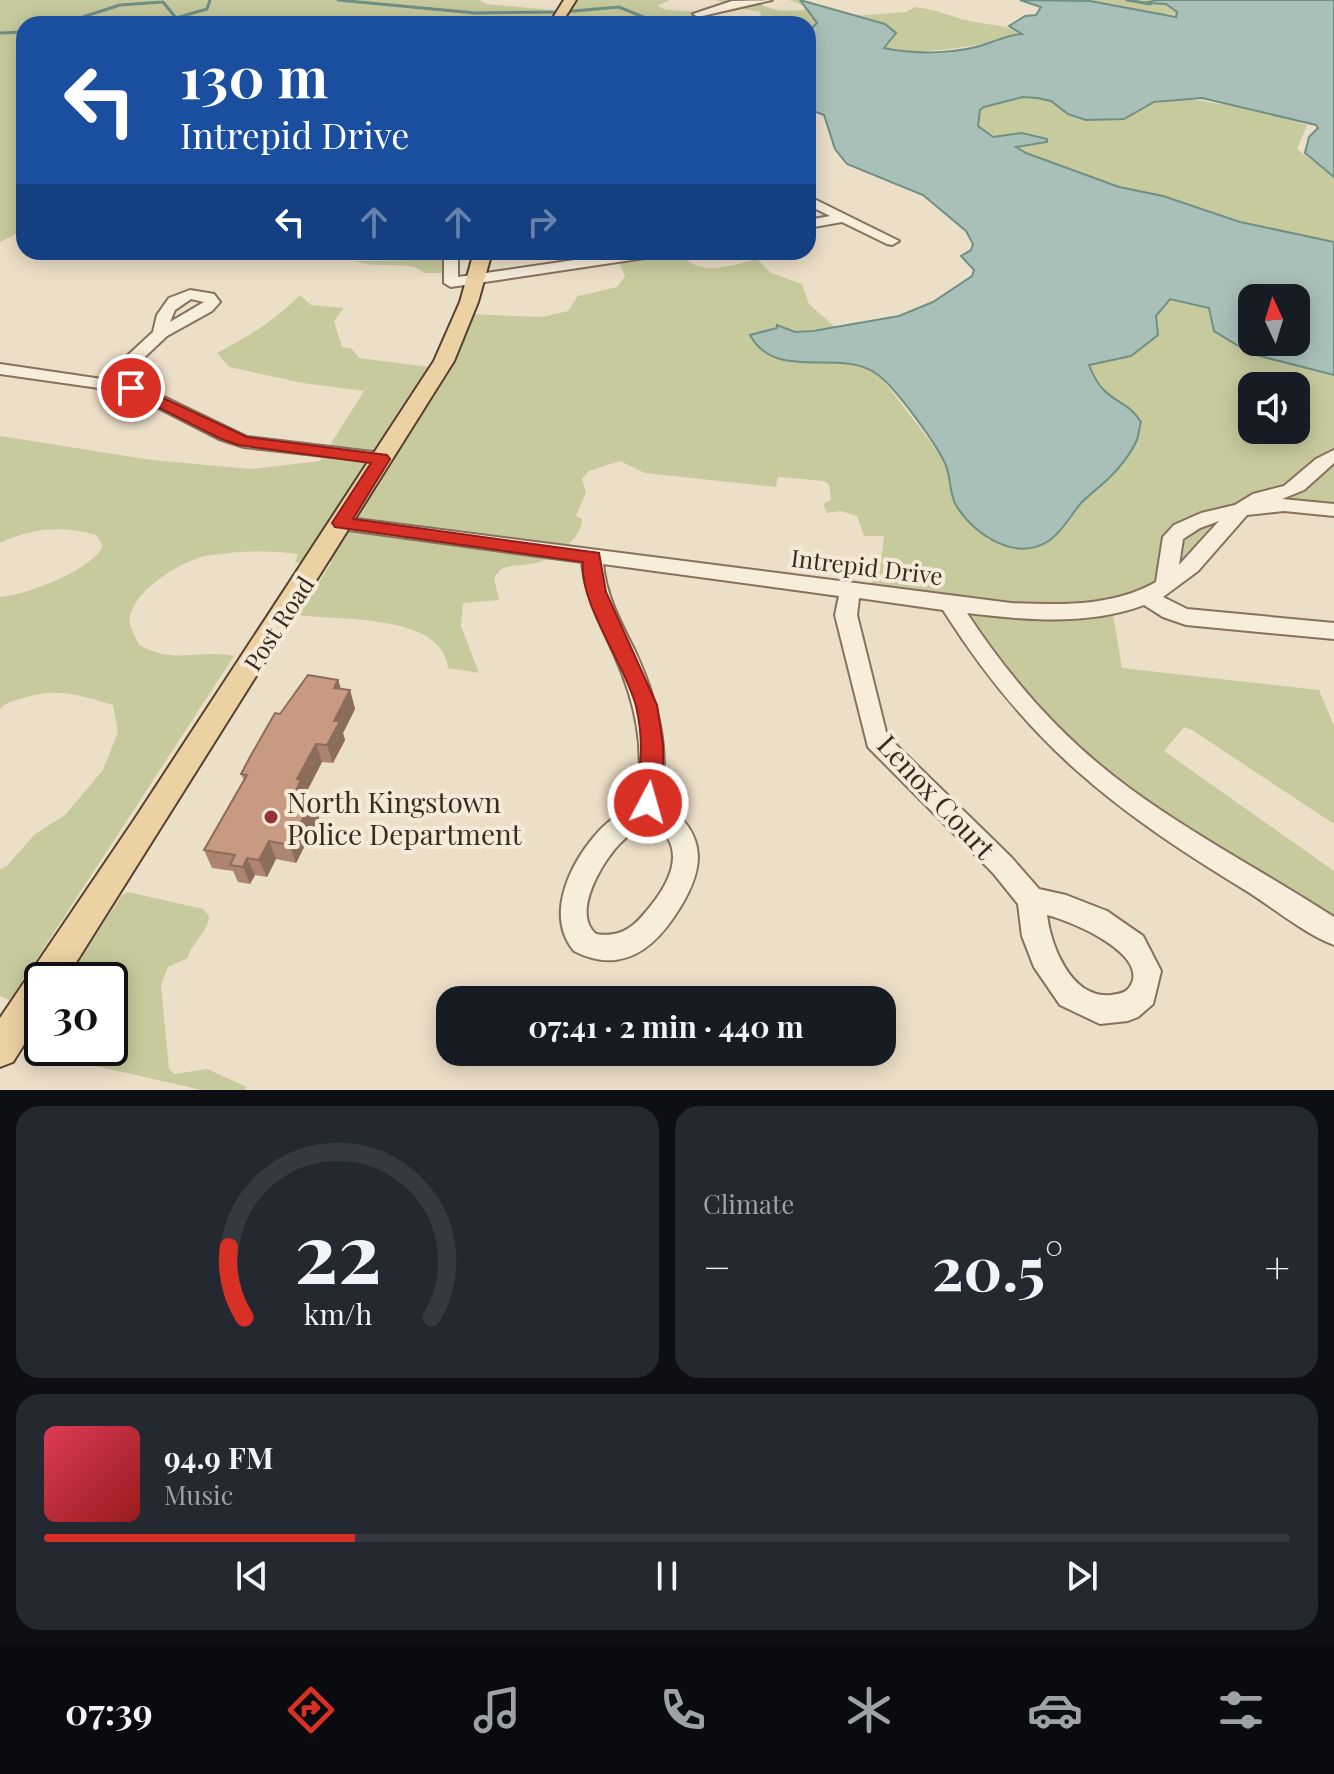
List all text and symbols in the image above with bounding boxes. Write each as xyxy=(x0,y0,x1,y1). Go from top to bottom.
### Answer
text: 130 m xyxy=(180,38,328,113)
icon: left xyxy=(48,48,152,152)
text: Intrepid Drive xyxy=(180,110,409,158)
icon: left xyxy=(268,200,312,244)
icon: ahead xyxy=(352,200,396,244)
icon: ahead xyxy=(436,200,480,244)
icon: right xyxy=(520,200,564,244)
north arrow xyxy=(1238,284,1310,356)
map controls xyxy=(1238,284,1310,444)
pin xyxy=(97,354,165,422)
icon: arrive xyxy=(109,366,153,410)
button: sound xyxy=(1238,372,1310,444)
street label: Intrepid Drive xyxy=(789,541,945,591)
street label: Post Road xyxy=(236,570,320,676)
street label: Lenox Court xyxy=(870,726,1005,867)
position arrow xyxy=(606,761,690,845)
place label: North Kingstown Police Department xyxy=(287,783,523,852)
marker: North Kingstown Police Department xyxy=(262,808,280,826)
speed limit sign: 30 xyxy=(24,962,128,1066)
text: 07:41 · 2 min · 440 m xyxy=(528,1006,804,1046)
text: Climate xyxy=(703,1186,794,1221)
text: 22 xyxy=(294,1194,381,1305)
text: 20.5° xyxy=(932,1226,1064,1306)
text: − xyxy=(703,1236,731,1295)
text: + xyxy=(1264,1236,1290,1295)
text: km/h xyxy=(303,1294,372,1332)
text: 94.9 FM xyxy=(164,1437,273,1477)
text: Music xyxy=(164,1477,233,1512)
icon: previous xyxy=(230,1554,274,1598)
icon: pause xyxy=(645,1554,689,1598)
icon: next xyxy=(1060,1554,1104,1598)
icon: directions xyxy=(283,1682,339,1738)
icon: music xyxy=(469,1682,525,1738)
icon: phone xyxy=(655,1682,711,1738)
icon: climate xyxy=(841,1682,897,1738)
icon: car xyxy=(1027,1682,1083,1738)
icon: filters xyxy=(1213,1682,1269,1738)
text: 07:39 xyxy=(65,1686,153,1734)

